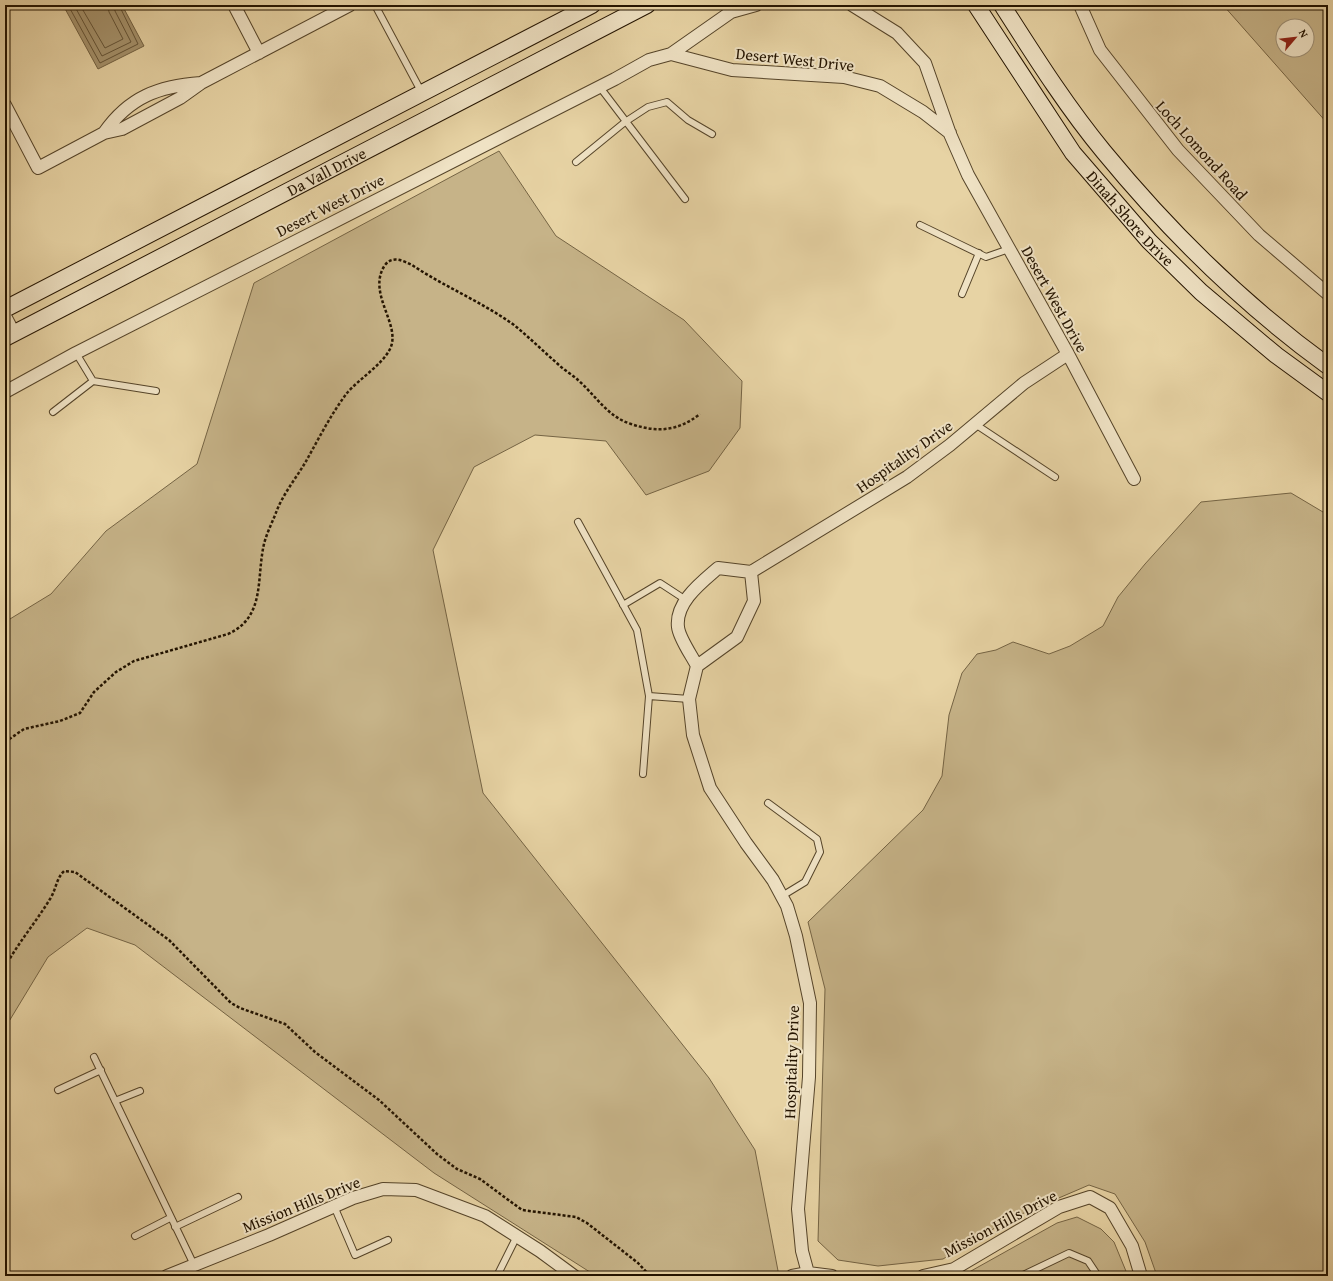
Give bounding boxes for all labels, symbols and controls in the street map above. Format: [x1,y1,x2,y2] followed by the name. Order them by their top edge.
[1275,18,1315,58] north arrow
[1295,26,1313,41] text: N
[735,41,855,77] street label: Desert West Drive
[1151,95,1254,206] street label: Loch Lomond Road
[282,141,370,202] street label: Da Vall Drive
[1081,165,1180,272] street label: Dinah Shore Drive
[272,167,388,243] street label: Desert West Drive
[1016,241,1094,357] street label: Desert West Drive
[851,414,957,498] street label: Hospitality Drive
[777,1005,805,1119] street label: Hospitality Drive
[238,1169,364,1239] street label: Mission Hills Drive
[939,1183,1061,1263] street label: Mission Hills Drive

